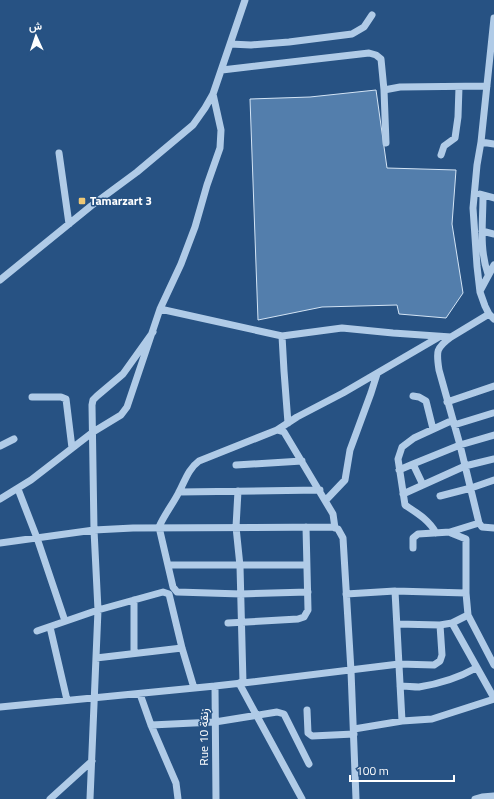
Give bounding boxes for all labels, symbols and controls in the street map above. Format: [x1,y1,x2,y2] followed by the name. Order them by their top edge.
[16,16,56,56] north arrow
[28,18,42,34] text: ش
[90,191,152,210] place label: Tamarzart 3
[77,196,87,206] marker: Tamarzart 3
[194,708,213,766] street label: Rue 10 زنقة
[350,757,454,783] scale bar
[356,761,389,780] text: 100 m

